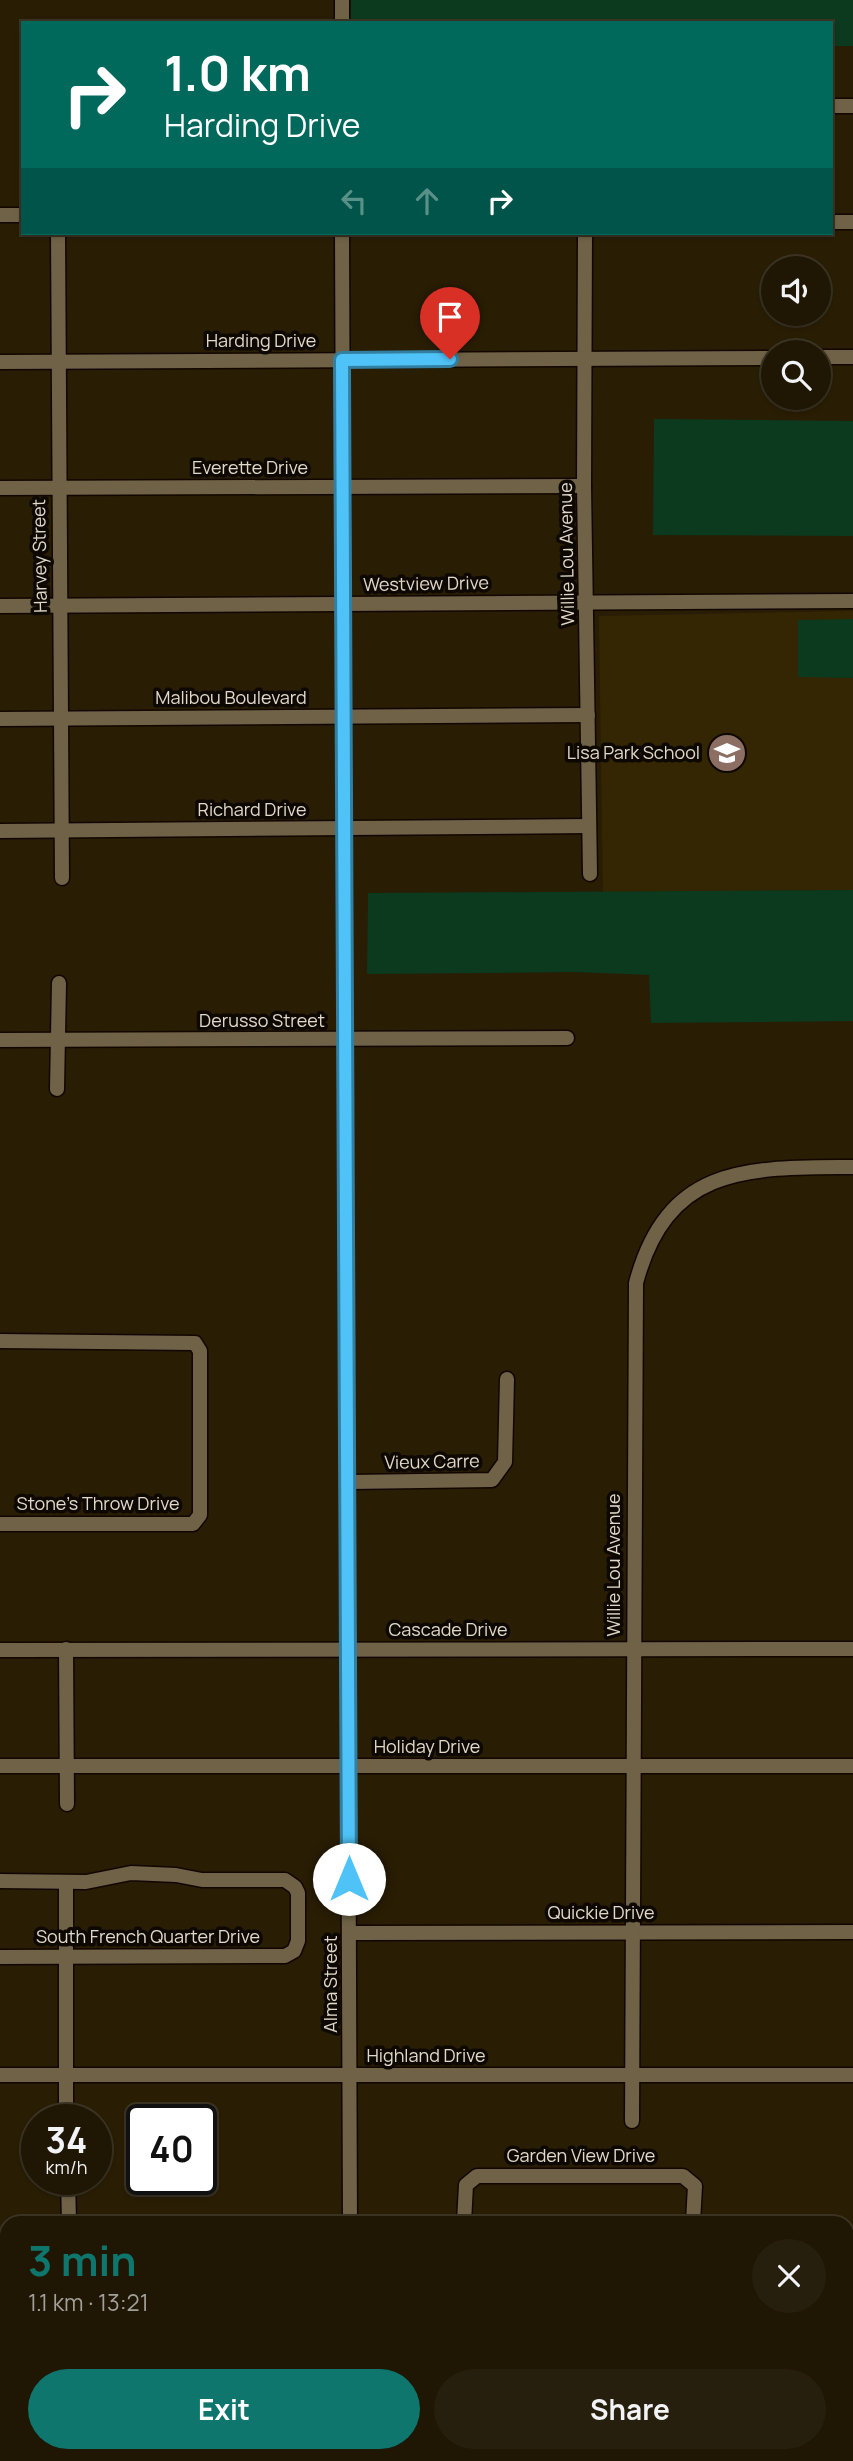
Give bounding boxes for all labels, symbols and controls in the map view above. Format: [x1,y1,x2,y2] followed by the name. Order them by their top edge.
[164,39,311,106] text: 1.0 km
[49,49,140,140] icon: right
[164,103,361,147] text: Harding Drive
[335,182,373,220] icon: left
[408,182,446,220] icon: ahead
[481,182,519,220] icon: right
[761,256,831,410] map controls
[761,256,831,326] button: sound
[420,287,480,359] pin
[431,298,469,336] icon: arrive
[206,328,316,352] street label: Harding Drive
[761,340,831,410] button: search
[192,455,308,479] street label: Everette Drive
[553,482,579,626] street label: Willie Lou Avenue
[26,499,52,613] street label: Harvey Street
[363,570,489,596] street label: Westview Drive
[155,685,307,709] street label: Malibou Boulevard
[706,732,748,774] school or university icon: Lisa Park School
[567,740,700,764] place label: Lisa Park School
[198,797,306,821] street label: Richard Drive
[199,1008,325,1032] street label: Derusso Street
[384,1448,480,1474] street label: Vieux Carre
[17,1491,179,1515] street label: Stone's Throw Drive
[601,1493,625,1637] street label: Willie Lou Avenue
[388,1617,508,1641] street label: Cascade Drive
[374,1734,480,1758] street label: Holiday Drive
[312,1842,386,1916] position arrow
[547,1900,655,1924] street label: Quickie Drive
[36,1924,260,1948] street label: South French Quarter Drive
[318,1935,342,2033] street label: Alma Street
[366,2043,486,2067] street label: Highland Drive
[126,2104,217,2195] speed limit sign: 40
[46,2116,87,2164] text: 34
[507,2143,655,2167] street label: Garden View Drive
[46,2155,87,2179] text: km/h
[28,2231,137,2289] text: 3 min
[752,2239,826,2313] button: close
[28,2286,149,2318] text: 1.1 km · 13:21
[28,2369,420,2449] button: Exit
[434,2369,826,2449] button: Share

